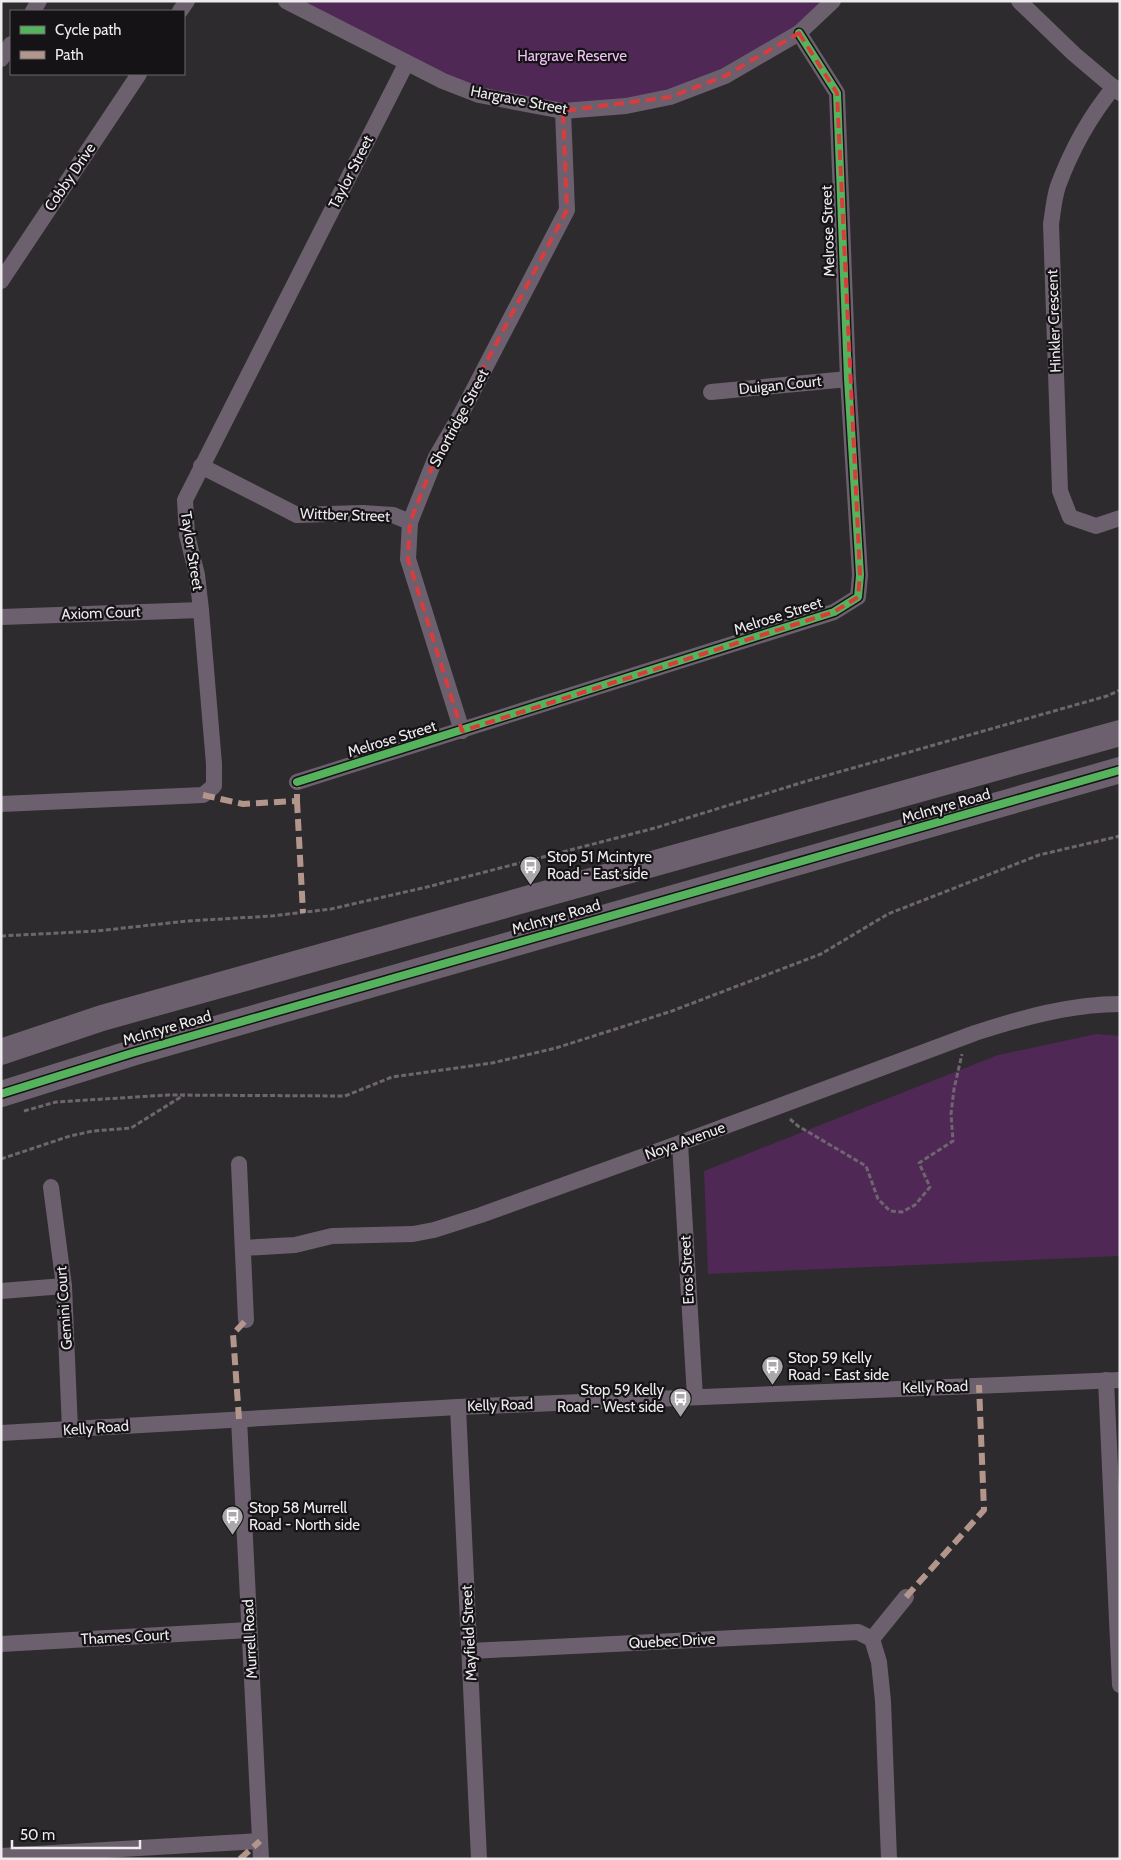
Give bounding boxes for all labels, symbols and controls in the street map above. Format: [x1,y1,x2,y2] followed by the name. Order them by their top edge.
[10,10,185,75] legend
[55,21,121,39] text: Cycle path
[55,46,84,64] text: Path
[517,47,627,65] park label: Hargrave Reserve
[469,82,569,118] street label: Hargrave Street
[325,132,377,212] street label: Taylor Street
[41,139,100,215] street label: Cobby Drive
[817,185,839,277] street label: Melrose Street
[1043,269,1065,373] street label: Hinkler Crescent
[426,366,492,470] street label: Shortridge Street
[738,372,822,398] street label: Duigan Court
[300,504,390,526] street label: Wittber Street
[177,510,207,592] street label: Taylor Street
[732,593,824,639] street label: Melrose Street
[61,603,141,623] street label: Axiom Court
[345,717,439,761] street label: Melrose Street
[900,785,992,827] street label: McIntyre Road
[547,848,652,883] place label: Stop 51 Mcintyre Road - East side
[519,854,543,885] bus stop icon: Stop 51 Mcintyre Road - East side
[510,896,602,938] street label: McIntyre Road
[121,1007,213,1049] street label: McIntyre Road
[642,1118,728,1164] street label: Noya Avenue
[676,1235,698,1305] street label: Eros Street
[52,1266,76,1350] street label: Gemini Court
[788,1349,890,1384] place label: Stop 59 Kelly Road - East side
[760,1355,784,1386] bus stop icon: Stop 59 Kelly Road - East side
[902,1377,968,1397] street label: Kelly Road
[557,1381,664,1416] place label: Stop 59 Kelly Road - West side
[668,1387,692,1418] bus stop icon: Stop 59 Kelly Road - West side
[467,1395,533,1415] street label: Kelly Road
[62,1417,130,1439] street label: Kelly Road
[249,1499,360,1534] place label: Stop 58 Murrell Road - North side
[221,1505,245,1536] bus stop icon: Stop 58 Murrell Road - North side
[457,1585,481,1681] street label: Mayfield Street
[239,1599,261,1679] street label: Murrell Road
[80,1626,170,1648] street label: Thames Court
[628,1630,716,1652] street label: Quebec Drive
[12,1818,140,1850] scale bar
[20,1826,55,1844] text: 50 m

